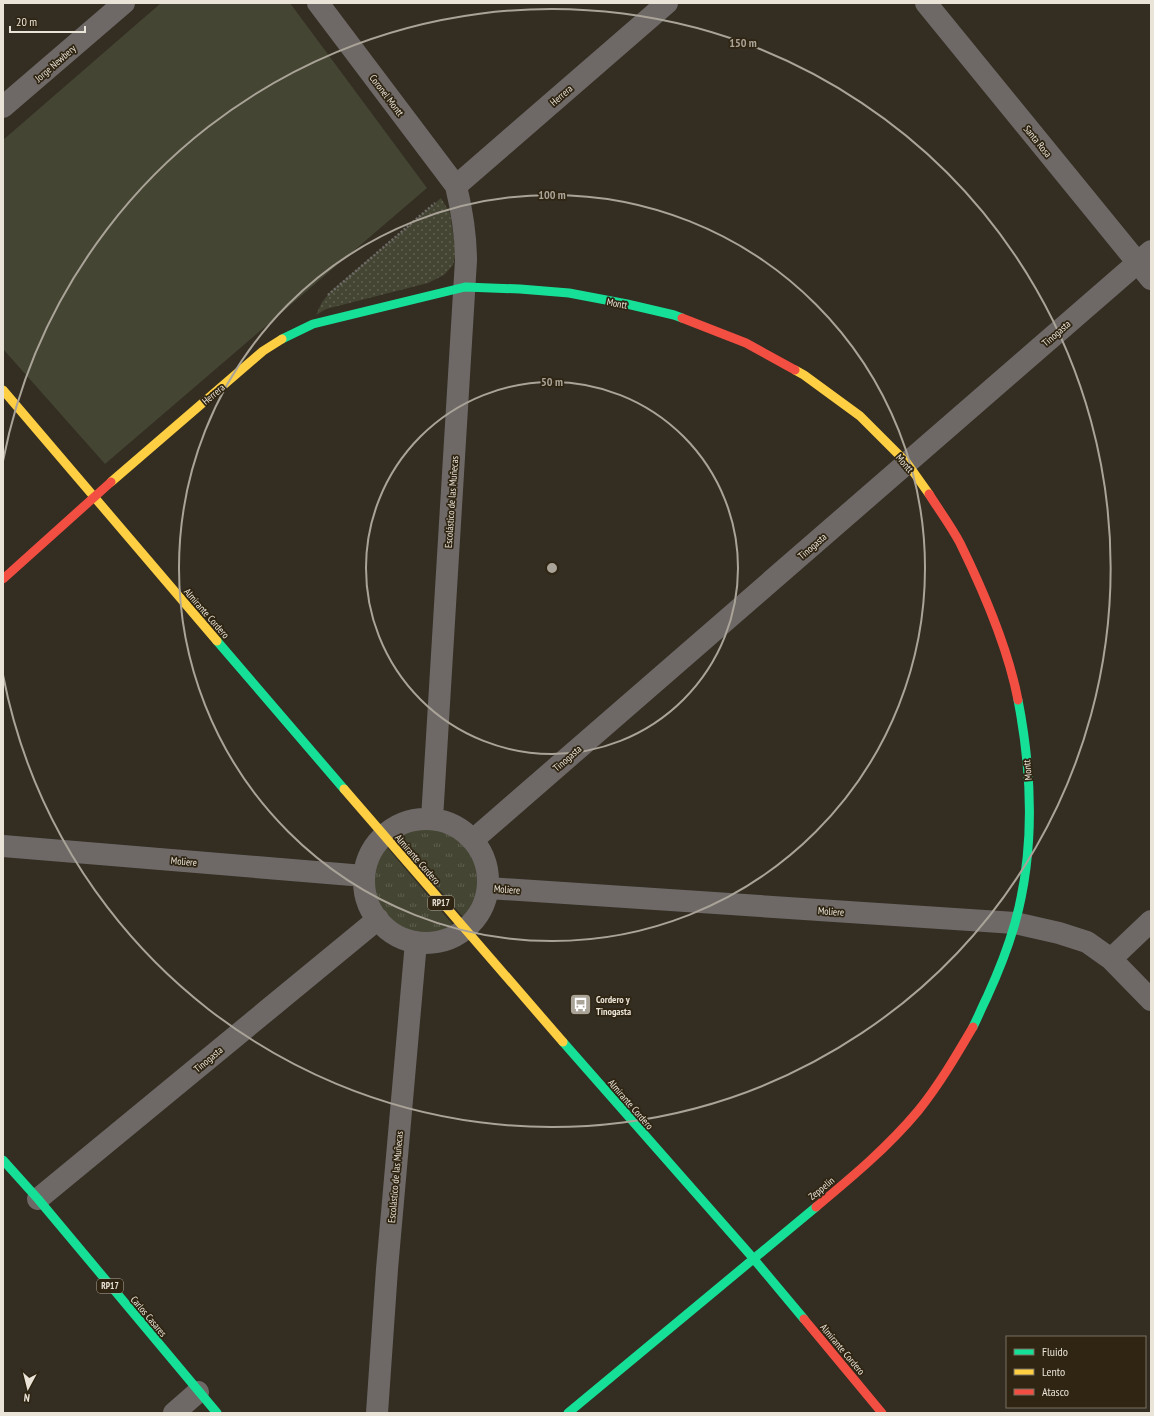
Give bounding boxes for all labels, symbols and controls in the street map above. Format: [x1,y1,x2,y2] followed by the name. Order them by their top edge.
[10,8,85,34] scale bar
[16,14,37,29] text: 20 m
[729,35,757,50] text: 150 m
[31,42,79,85] street label: Jorge Newbery
[367,72,407,119] street label: Coronel Montt
[547,82,575,109] street label: Herrera
[1021,123,1055,160] street label: Santa Rosa
[538,187,566,202] text: 100 m
[606,295,628,312] street label: Montt
[1039,317,1073,349] street label: Tinogasta
[541,374,563,389] text: 50 m
[199,381,227,408] street label: Herrera
[893,451,916,476] street label: Montt
[442,455,461,549] street label: Escolástico de las Muñecas
[795,530,829,562] street label: Tinogasta
[545,561,559,575] centre of rings
[181,585,232,641] street label: Almirante Cordero
[550,742,584,774] street label: Tinogasta
[1020,759,1035,781] street label: Montt
[392,831,443,887] street label: Almirante Cordero
[170,854,198,869] street label: Moliere
[493,882,520,897] street label: Moliere
[428,896,454,910] road number: RP17
[817,904,844,919] street label: Moliere
[567,992,593,1018] bus stop icon: Cordero y Tinogasta
[596,993,631,1018] place label: Cordero y Tinogasta
[191,1044,225,1075] street label: Tinogasta
[605,1076,656,1132] street label: Almirante Cordero
[385,1130,406,1224] street label: Escolástico de las Muñecas
[806,1174,837,1203] street label: Zeppelin
[97,1279,123,1293] road number: RP17
[128,1293,170,1340] street label: Carlos Casares
[817,1321,868,1378] street label: Almirante Cordero
[1006,1336,1146,1408] legend
[1042,1344,1068,1359] text: Fluido
[1042,1364,1065,1379] text: Lento
[8,1368,48,1408] north arrow
[1042,1384,1069,1399] text: Atasco
[23,1391,31,1405] text: N

